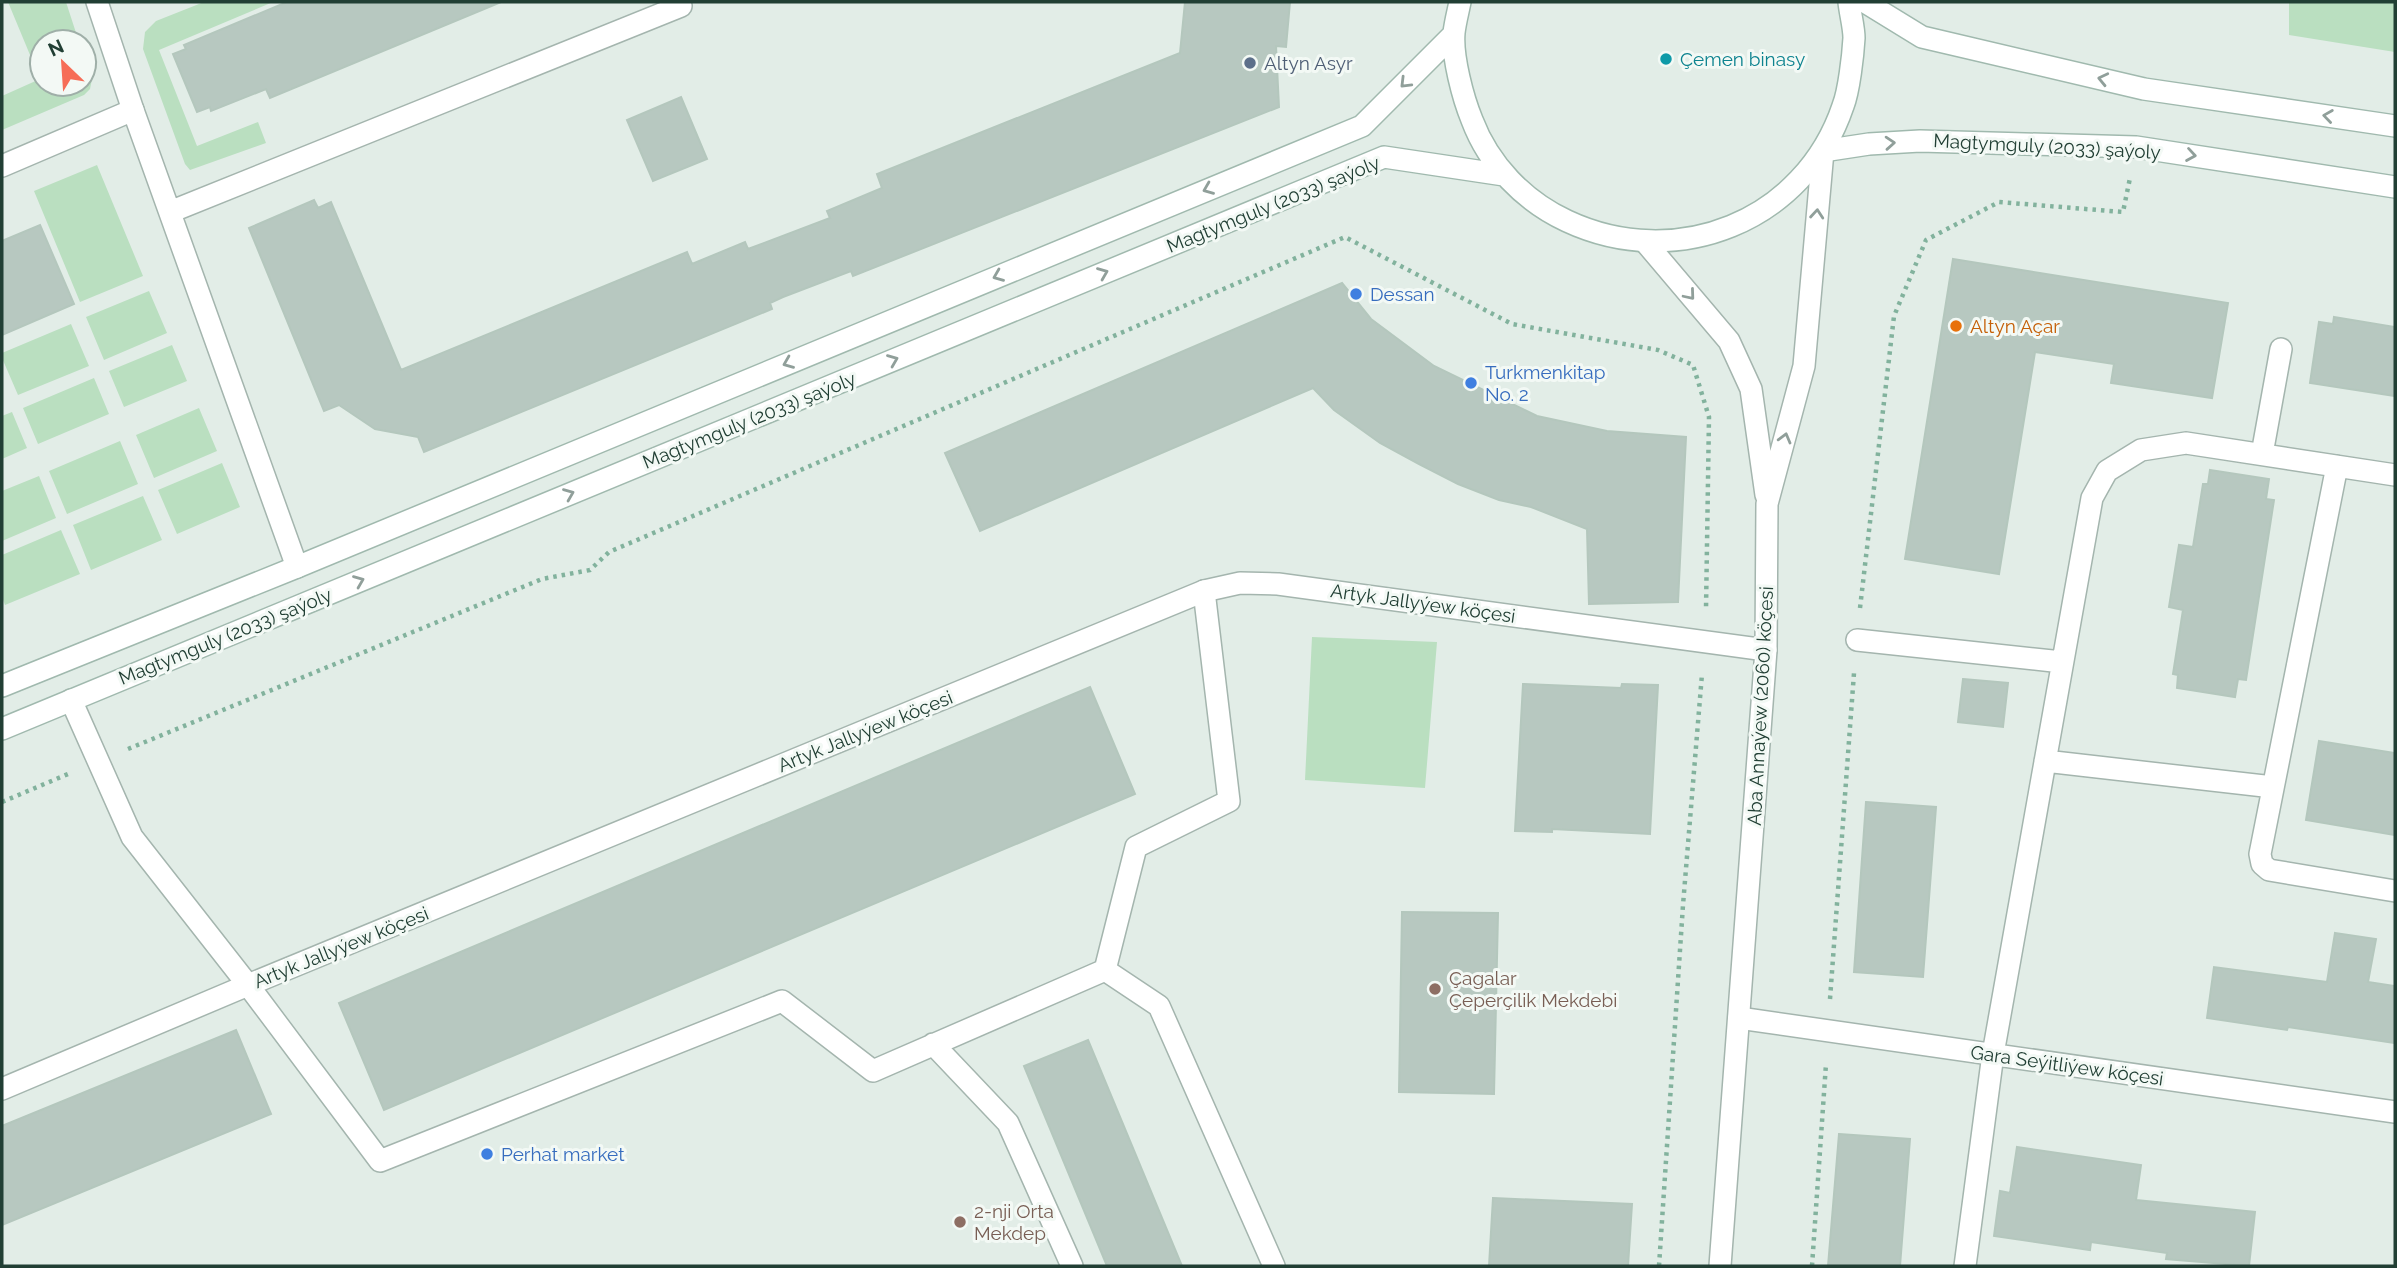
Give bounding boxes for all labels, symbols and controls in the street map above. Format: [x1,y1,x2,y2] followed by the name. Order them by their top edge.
[28,28,98,98] north arrow
[45,35,67,61] text: N
[1680,48,1805,70] place label: Çemen binasy
[1658,51,1674,67] marker: Çemen binasy
[1264,52,1353,74] place label: Altyn Asyr
[1242,55,1258,71] marker: Altyn Asyr
[2097,73,2109,87] one-way arrow
[1401,74,1414,87] one-way arrow
[2322,109,2334,124] one-way arrow
[1933,129,2161,163] street label: Magtymguly (2033) şaýoly
[1885,135,1896,150] one-way arrow
[2185,147,2197,162] one-way arrow
[1163,151,1383,257] street label: Magtymguly (2033) şaýoly
[1203,181,1215,195] one-way arrow
[1809,208,1824,219] one-way arrow
[1096,267,1108,281] one-way arrow
[993,268,1005,282] one-way arrow
[1370,283,1435,305] place label: Dessan
[1348,286,1364,302] marker: Dessan
[1681,288,1694,300] one-way arrow
[1970,315,2060,337] place label: Altyn Açar
[1948,318,1964,334] marker: Altyn Açar
[885,354,898,368] one-way arrow
[783,355,795,369] one-way arrow
[1485,361,1605,405] place label: Turkmenkitap No. 2
[639,367,859,473] street label: Magtymguly (2033) şaýoly
[1463,375,1479,391] marker: Turkmenkitap No. 2
[1777,432,1791,444] one-way arrow
[563,488,575,502] one-way arrow
[352,575,364,589] one-way arrow
[1329,579,1517,627] street label: Artyk Jallyýew köçesi
[115,583,335,689] street label: Magtymguly (2033) şaýoly
[1743,586,1777,826] street label: Aba Annaýew (2060) köçesi
[774,686,956,776] street label: Artyk Jallyýew köçesi
[250,902,432,992] street label: Artyk Jallyýew köçesi
[1449,967,1617,1011] place label: Çagalar Çeperçilik Mekdebi
[1427,981,1443,997] marker: Çagalar Çeperçilik Mekdebi
[1969,1041,2165,1089] street label: Gara Seýitliýew köçesi
[501,1143,625,1165] place label: Perhat market
[479,1146,495,1162] marker: Perhat market
[974,1200,1054,1244] place label: 2-nji Orta Mekdep
[952,1214,968,1230] marker: 2-nji Orta Mekdep

